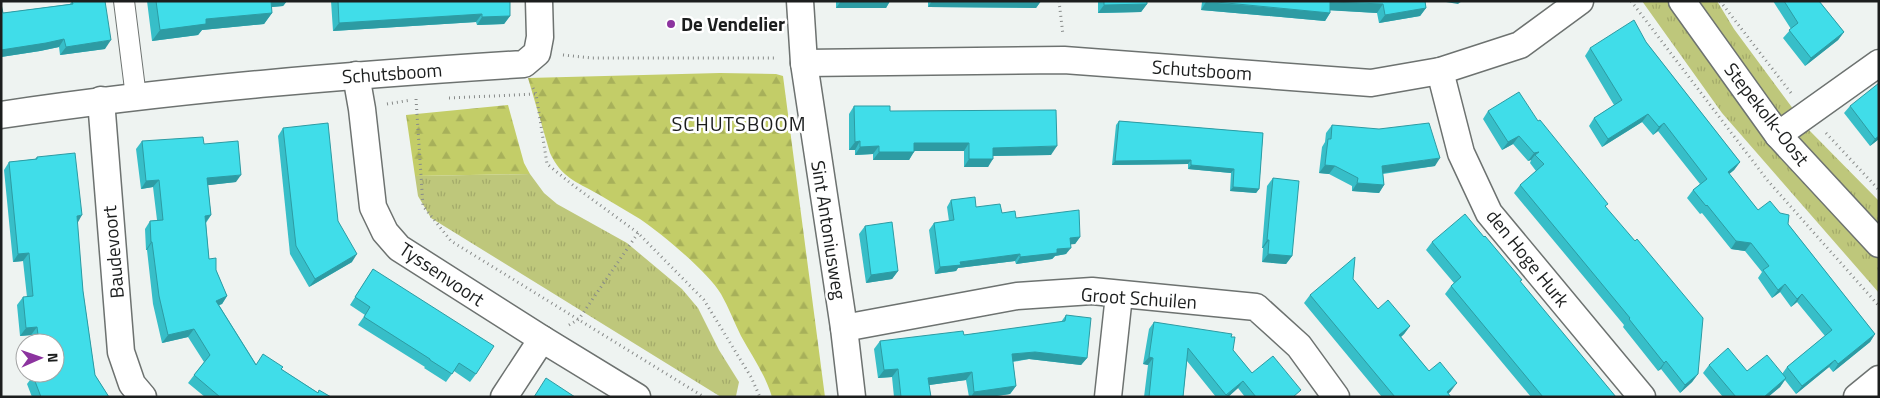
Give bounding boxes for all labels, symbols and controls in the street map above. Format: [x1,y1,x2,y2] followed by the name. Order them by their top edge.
[681,9,785,38] place label: De Vendelier
[665,18,677,30] marker: De Vendelier
[1151,52,1253,87] street label: Schutsboom
[341,55,443,90] street label: Schutsboom
[1718,56,1817,172] street label: Stepekolk-Oost
[672,108,806,139] district label: SCHUTSBOOM
[804,158,855,302] street label: Sint Antoniusweg
[1480,202,1577,313] street label: den Hoge Hurk
[94,204,131,300] street label: Baudevoort
[394,234,491,313] street label: Tyssenvoort
[1080,279,1198,316] street label: Groot Schuilen
[15,333,65,383] north arrow
[43,352,64,363] text: N

